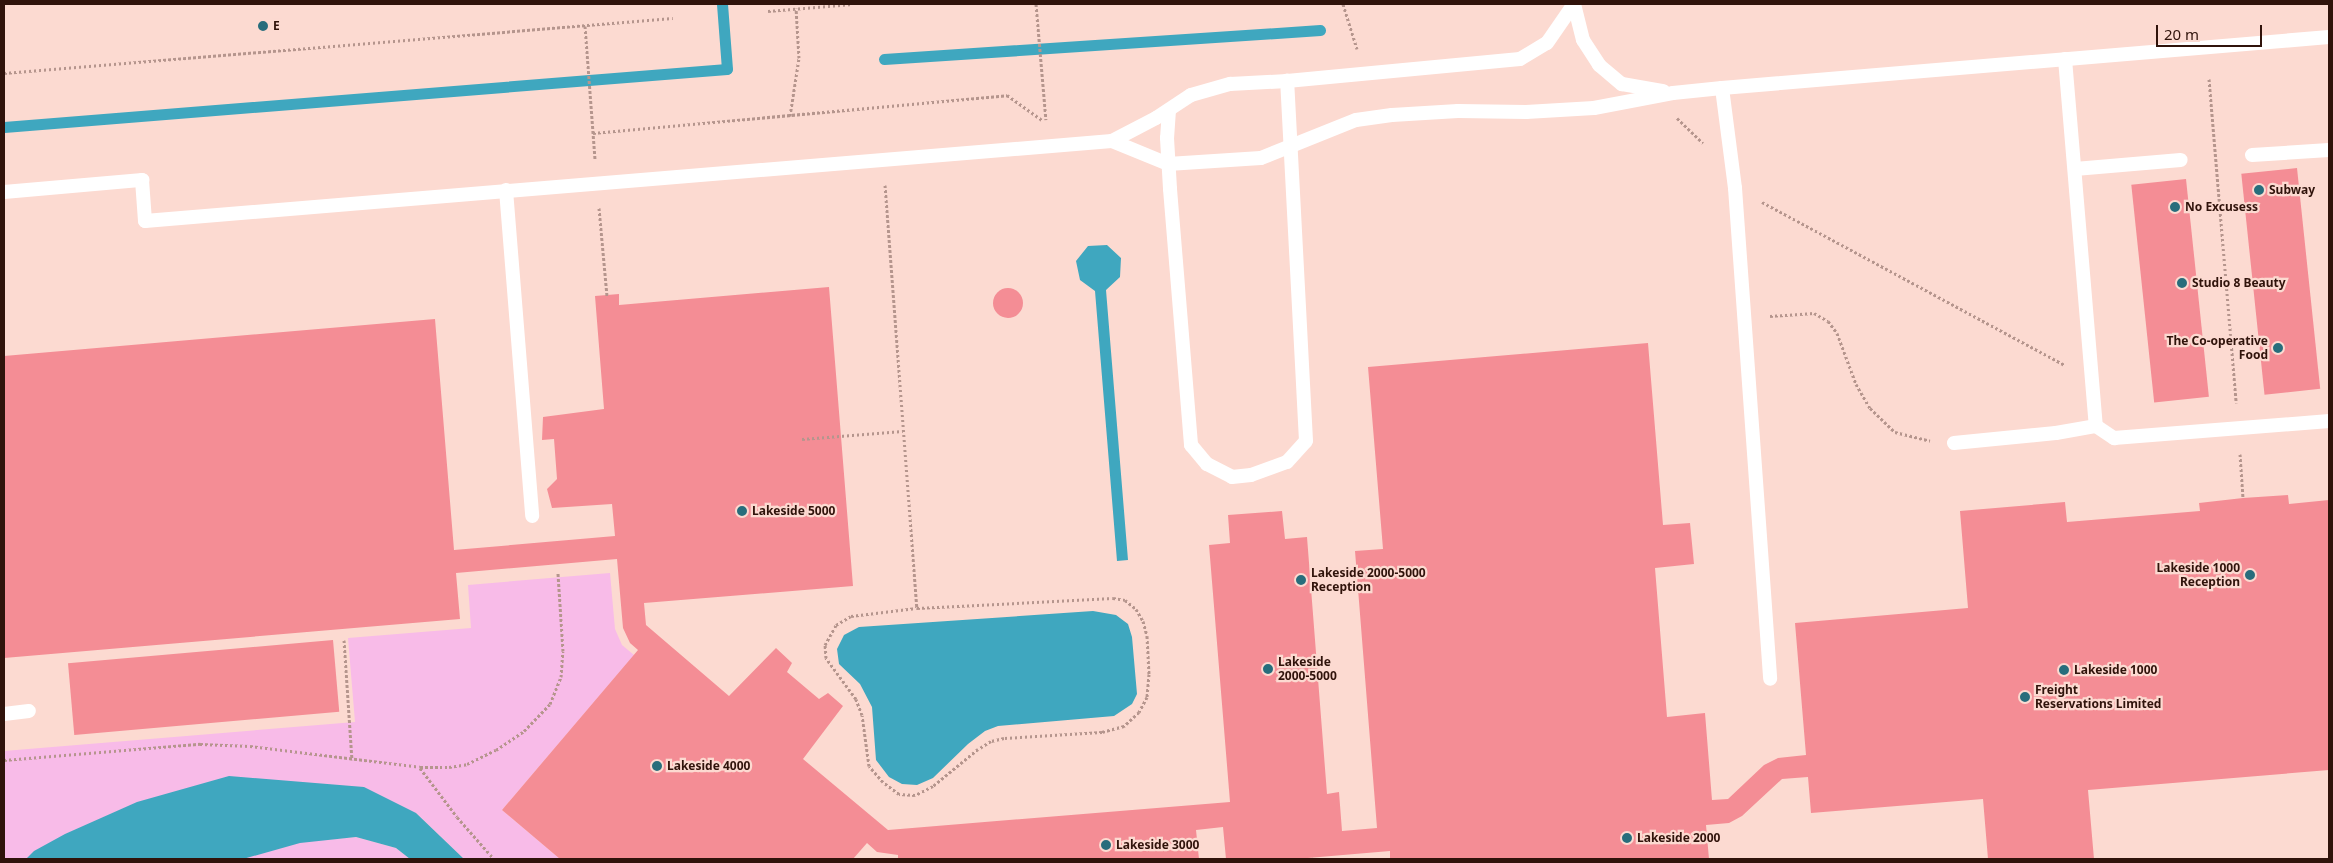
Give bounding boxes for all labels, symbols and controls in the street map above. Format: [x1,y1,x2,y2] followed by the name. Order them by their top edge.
[2158,15,2264,47] scale bar
[273,19,280,33] place label: E
[257,20,269,32] marker: E
[2164,24,2199,44] text: 20 m
[2269,183,2315,197] place label: Subway
[2253,184,2265,196] marker: Subway
[2185,200,2258,214] place label: No Excusess
[2169,201,2181,213] marker: No Excusess
[2192,276,2286,290] place label: Studio 8 Beauty
[2176,277,2188,289] marker: Studio 8 Beauty
[2167,334,2268,362] place label: The Co-operative Food
[2272,342,2284,354] marker: The Co-operative Food
[752,504,835,518] place label: Lakeside 5000
[736,505,748,517] marker: Lakeside 5000
[2157,561,2240,589] place label: Lakeside 1000 Reception
[1311,566,1426,594] place label: Lakeside 2000-5000 Reception
[2244,569,2256,581] marker: Lakeside 1000 Reception
[1295,574,1307,586] marker: Lakeside 2000-5000 Reception
[1278,655,1337,683] place label: Lakeside 2000-5000
[1262,663,1274,675] marker: Lakeside 2000-5000
[2074,663,2157,677] place label: Lakeside 1000
[2058,664,2070,676] marker: Lakeside 1000
[2035,683,2161,711] place label: Freight Reservations Limited
[2019,691,2031,703] marker: Freight Reservations Limited
[667,759,750,773] place label: Lakeside 4000
[651,760,663,772] marker: Lakeside 4000
[1637,831,1720,845] place label: Lakeside 2000
[1621,832,1633,844] marker: Lakeside 2000
[1116,838,1199,852] place label: Lakeside 3000
[1100,839,1112,851] marker: Lakeside 3000

